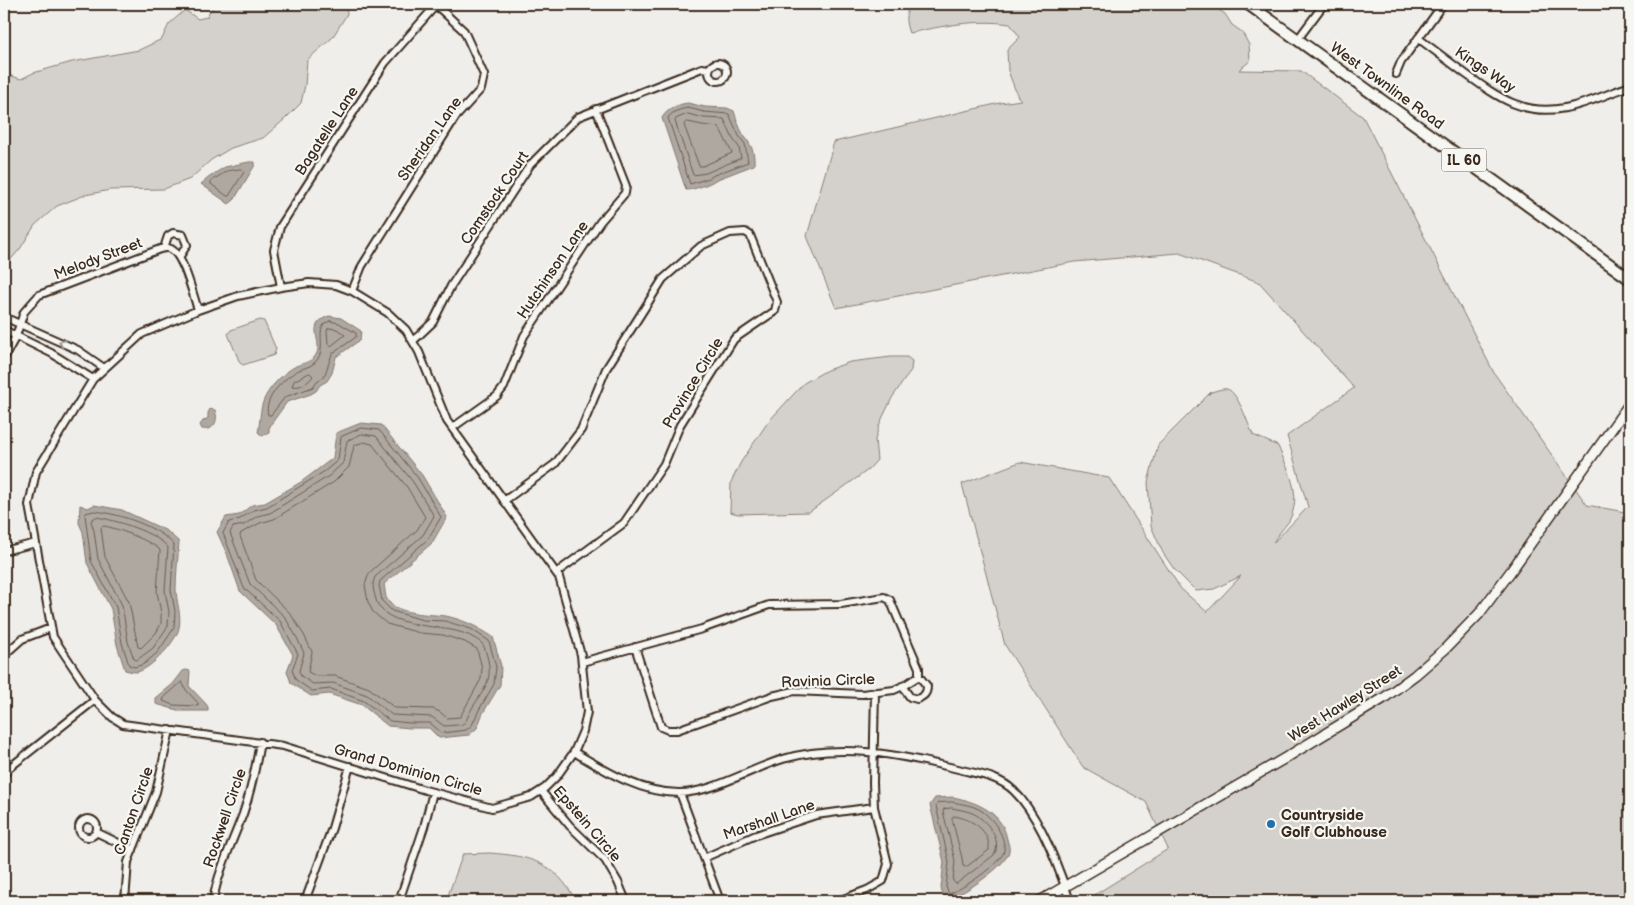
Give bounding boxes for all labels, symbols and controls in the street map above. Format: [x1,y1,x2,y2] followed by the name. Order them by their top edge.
[1326,38,1448,134] street label: West Townline Road
[1451,43,1519,97] street label: Kings Way
[291,83,363,179] street label: Bagatelle Lane
[394,93,466,185] street label: Sheridan Lane
[457,147,533,248] street label: Comstock Court
[1442,148,1486,172] road number: IL 60
[513,217,593,323] street label: Hutchinson Lane
[51,233,145,285] street label: Melody Street
[658,334,728,432] street label: Province Circle
[58,339,67,349] one-way arrow
[1285,661,1406,747] street label: West Hawley Street
[781,670,875,692] street label: Ravinia Circle
[332,740,485,800] street label: Grand Dominion Circle
[110,764,158,858] street label: Canton Circle
[199,766,251,870] street label: Rockwell Circle
[549,782,625,866] street label: Epstein Circle
[721,795,817,845] street label: Marshall Lane
[1281,806,1387,842] place label: Countryside Golf Clubhouse
[1265,818,1277,830] marker: Countryside Golf Clubhouse

